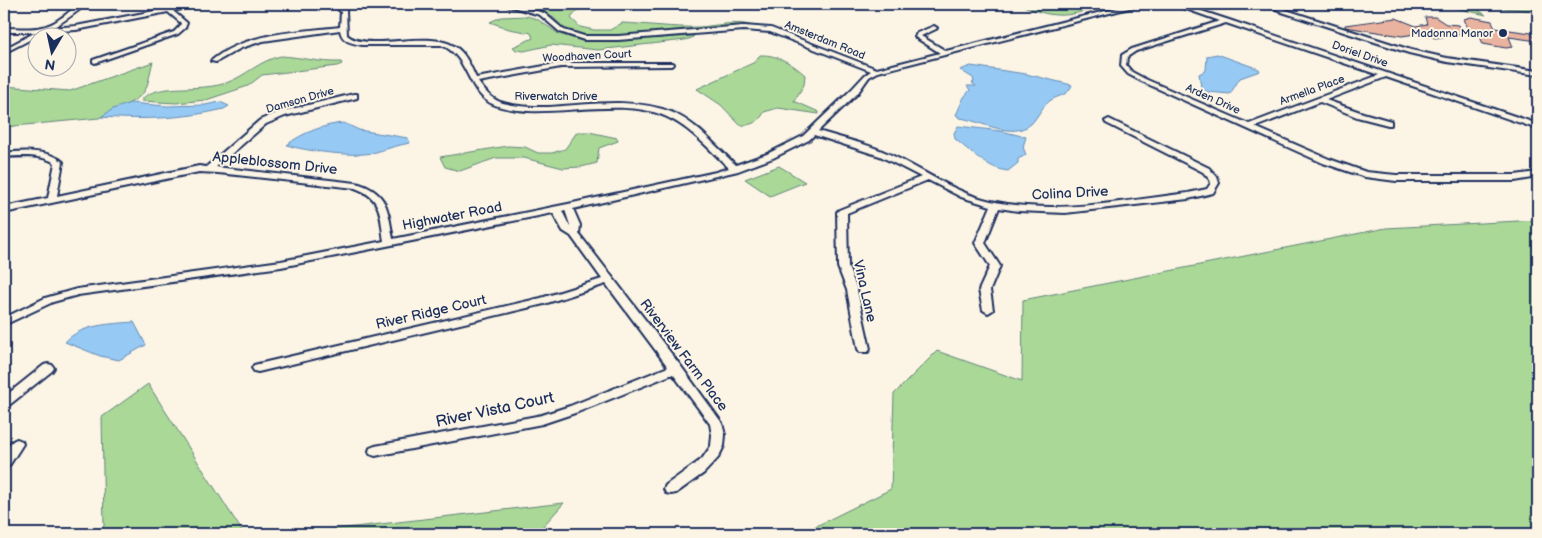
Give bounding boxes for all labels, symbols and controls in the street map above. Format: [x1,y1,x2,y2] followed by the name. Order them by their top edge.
[783,18,867,62] street label: Amsterdam Road
[1411,27,1494,40] place label: Madonna Manor
[1497,27,1509,39] marker: Madonna Manor
[28,28,78,78] north arrow
[1330,38,1390,70] street label: Doriel Drive
[542,47,632,65] street label: Woodhaven Court
[44,55,57,74] text: N
[1278,72,1347,108] street label: Armella Place
[1184,81,1243,117] street label: Arden Drive
[265,84,336,116] street label: Damson Drive
[514,90,598,103] street label: Riverwatch Drive
[212,148,338,178] street label: Appleblossom Drive
[1031,183,1109,203] street label: Colina Drive
[401,198,503,234] street label: Highwater Road
[850,258,880,324] street label: Vina Lane
[374,291,489,333] street label: River Ridge Court
[636,296,732,414] street label: Riverview Farm Place
[434,388,556,432] street label: River Vista Court

